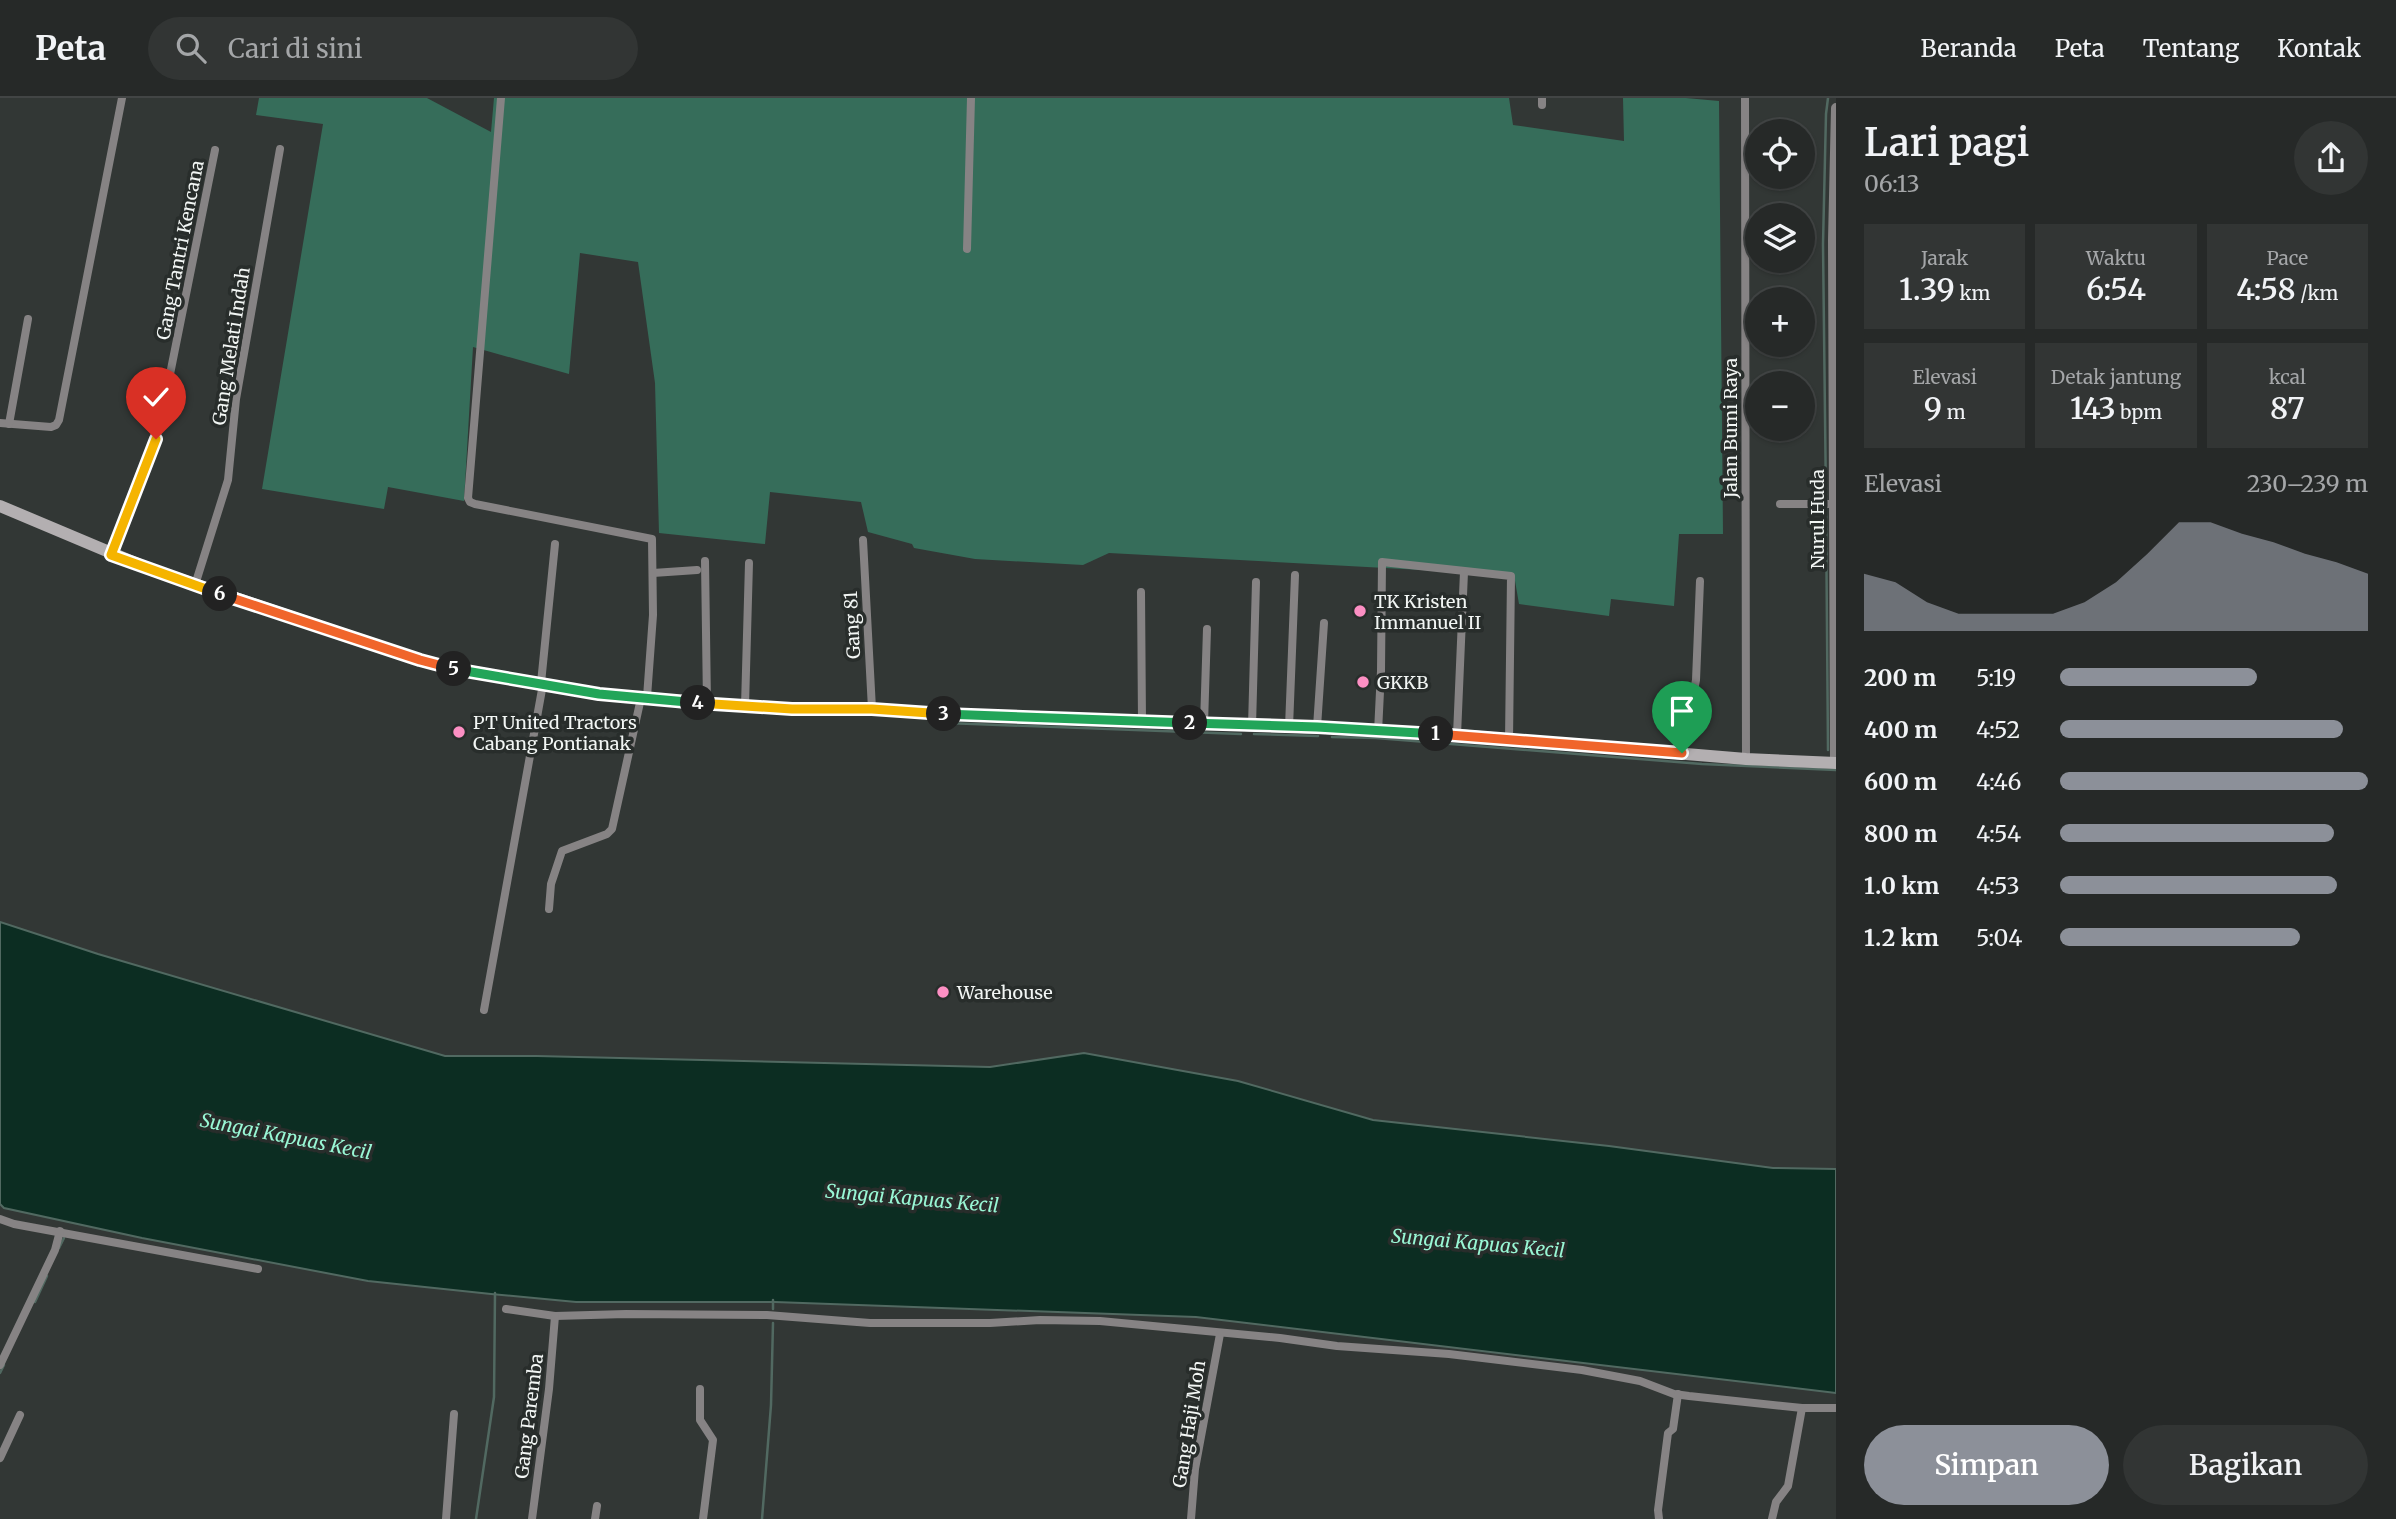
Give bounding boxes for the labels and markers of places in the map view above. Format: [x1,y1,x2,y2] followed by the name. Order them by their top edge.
[126,367,186,439] pin
[202,576,238,612] pin: 6
[1374,590,1481,634] place label: TK Kristen Immanuel II
[1352,603,1368,619] marker: TK Kristen Immanuel II
[436,652,472,686] pin: 5
[1377,671,1428,694] place label: GKKB
[1355,674,1371,690] marker: GKKB
[1652,681,1712,753] pin
[680,686,716,720] pin: 4
[926,696,962,732] pin: 3
[1172,706,1208,740] pin: 2
[473,711,637,755] place label: PT United Tractors Cabang Pontianak
[1418,716,1454,752] pin: 1
[451,724,467,740] marker: PT United Tractors Cabang Pontianak
[956,981,1053,1004] place label: Warehouse
[935,984,951,1000] marker: Warehouse

